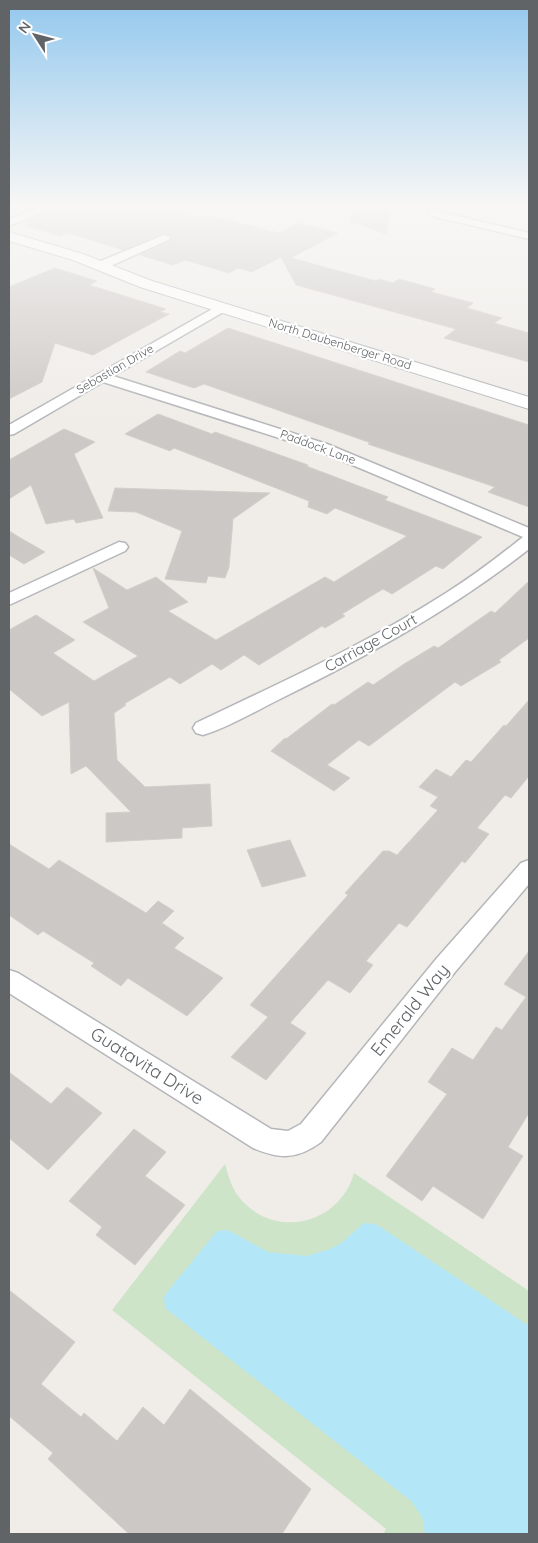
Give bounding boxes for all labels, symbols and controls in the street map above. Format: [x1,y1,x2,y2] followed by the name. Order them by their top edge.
[10,10,60,60] north arrow
[14,18,35,37] text: N
[267,315,413,372] street label: North Daubenberger Road
[73,340,156,397] street label: Sebastian Drive
[278,426,358,467] street label: Paddock Lane
[321,609,420,676] street label: Carriage Court
[365,959,454,1061] street label: Emerald Way
[86,1022,208,1110] street label: Guatavita Drive

